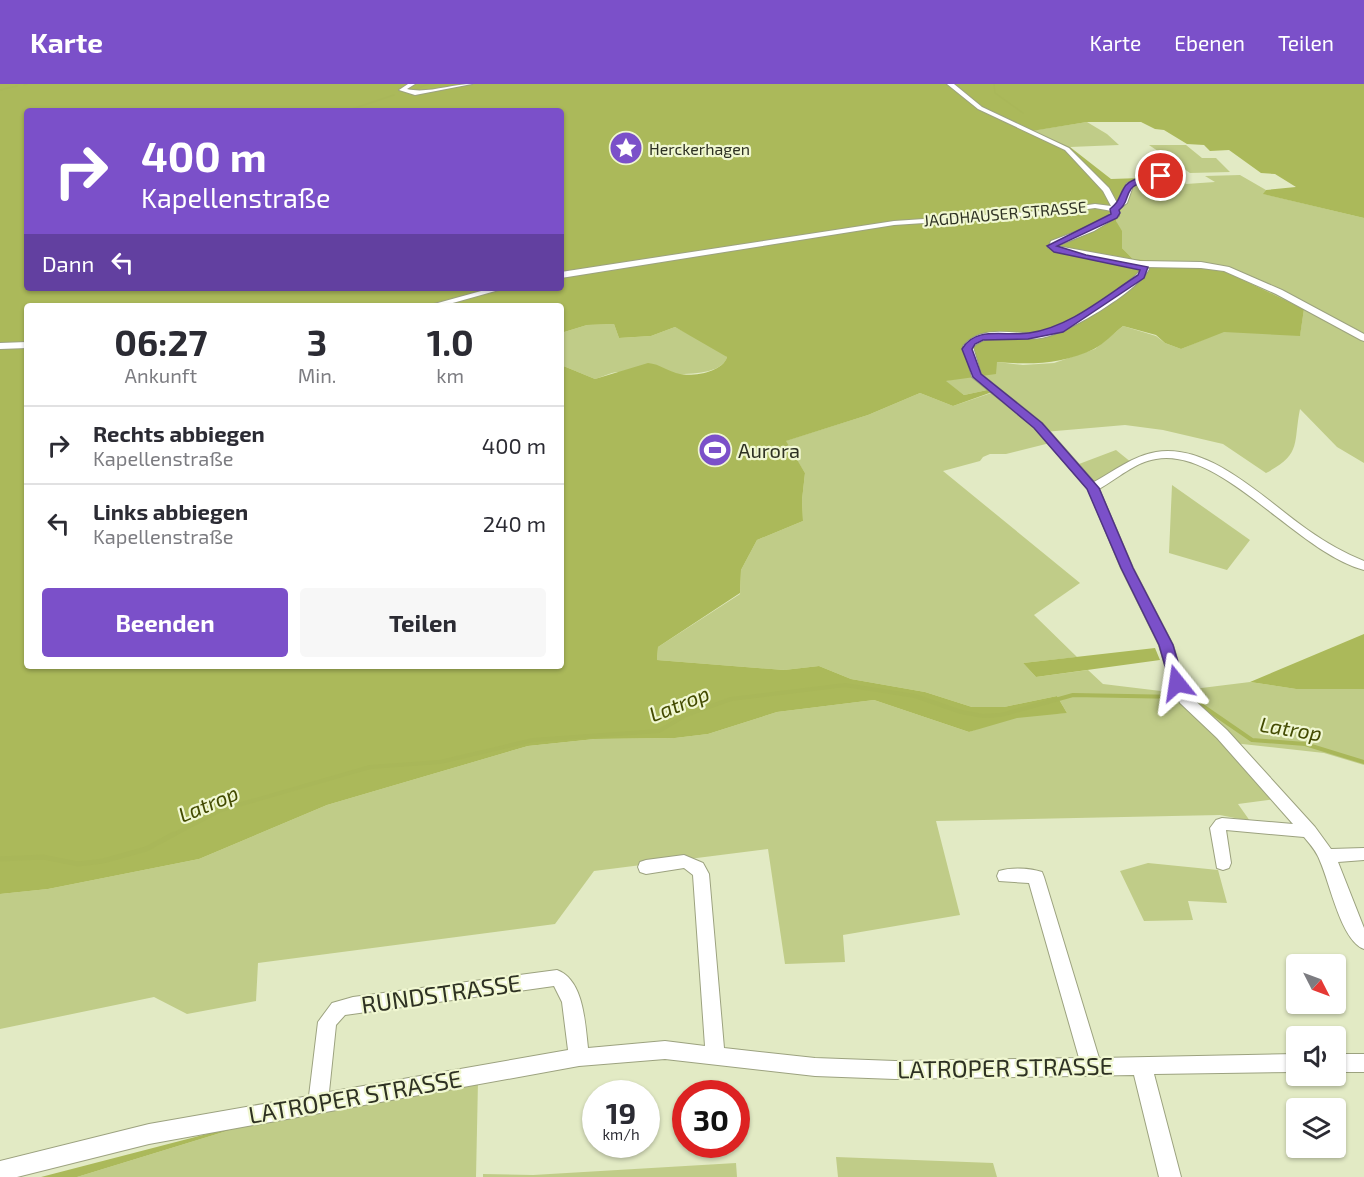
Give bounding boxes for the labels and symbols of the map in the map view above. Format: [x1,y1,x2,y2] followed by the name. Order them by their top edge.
[608,130,644,166] place icon: Herckerhagen
[649,139,750,158] place label: Herckerhagen
[1135,150,1186,201] pin
[923,196,1087,230] street label: JAGDHAUSER STRASSE
[697,432,733,468] sports icon: Aurora
[738,438,800,462] place label: Aurora
[1145,651,1209,715] position arrow
[645,680,713,726] water label: Latrop
[1258,711,1324,745] water label: Latrop
[174,779,242,827] water label: Latrop
[1286,954,1346,1014] north arrow
[359,967,523,1019] street label: RUNDSTRASSE
[897,1051,1113,1083] street label: LATROPER STRASSE
[246,1063,464,1129] street label: LATROPER STRASSE
[672,1080,750,1158] speed limit sign: 30

